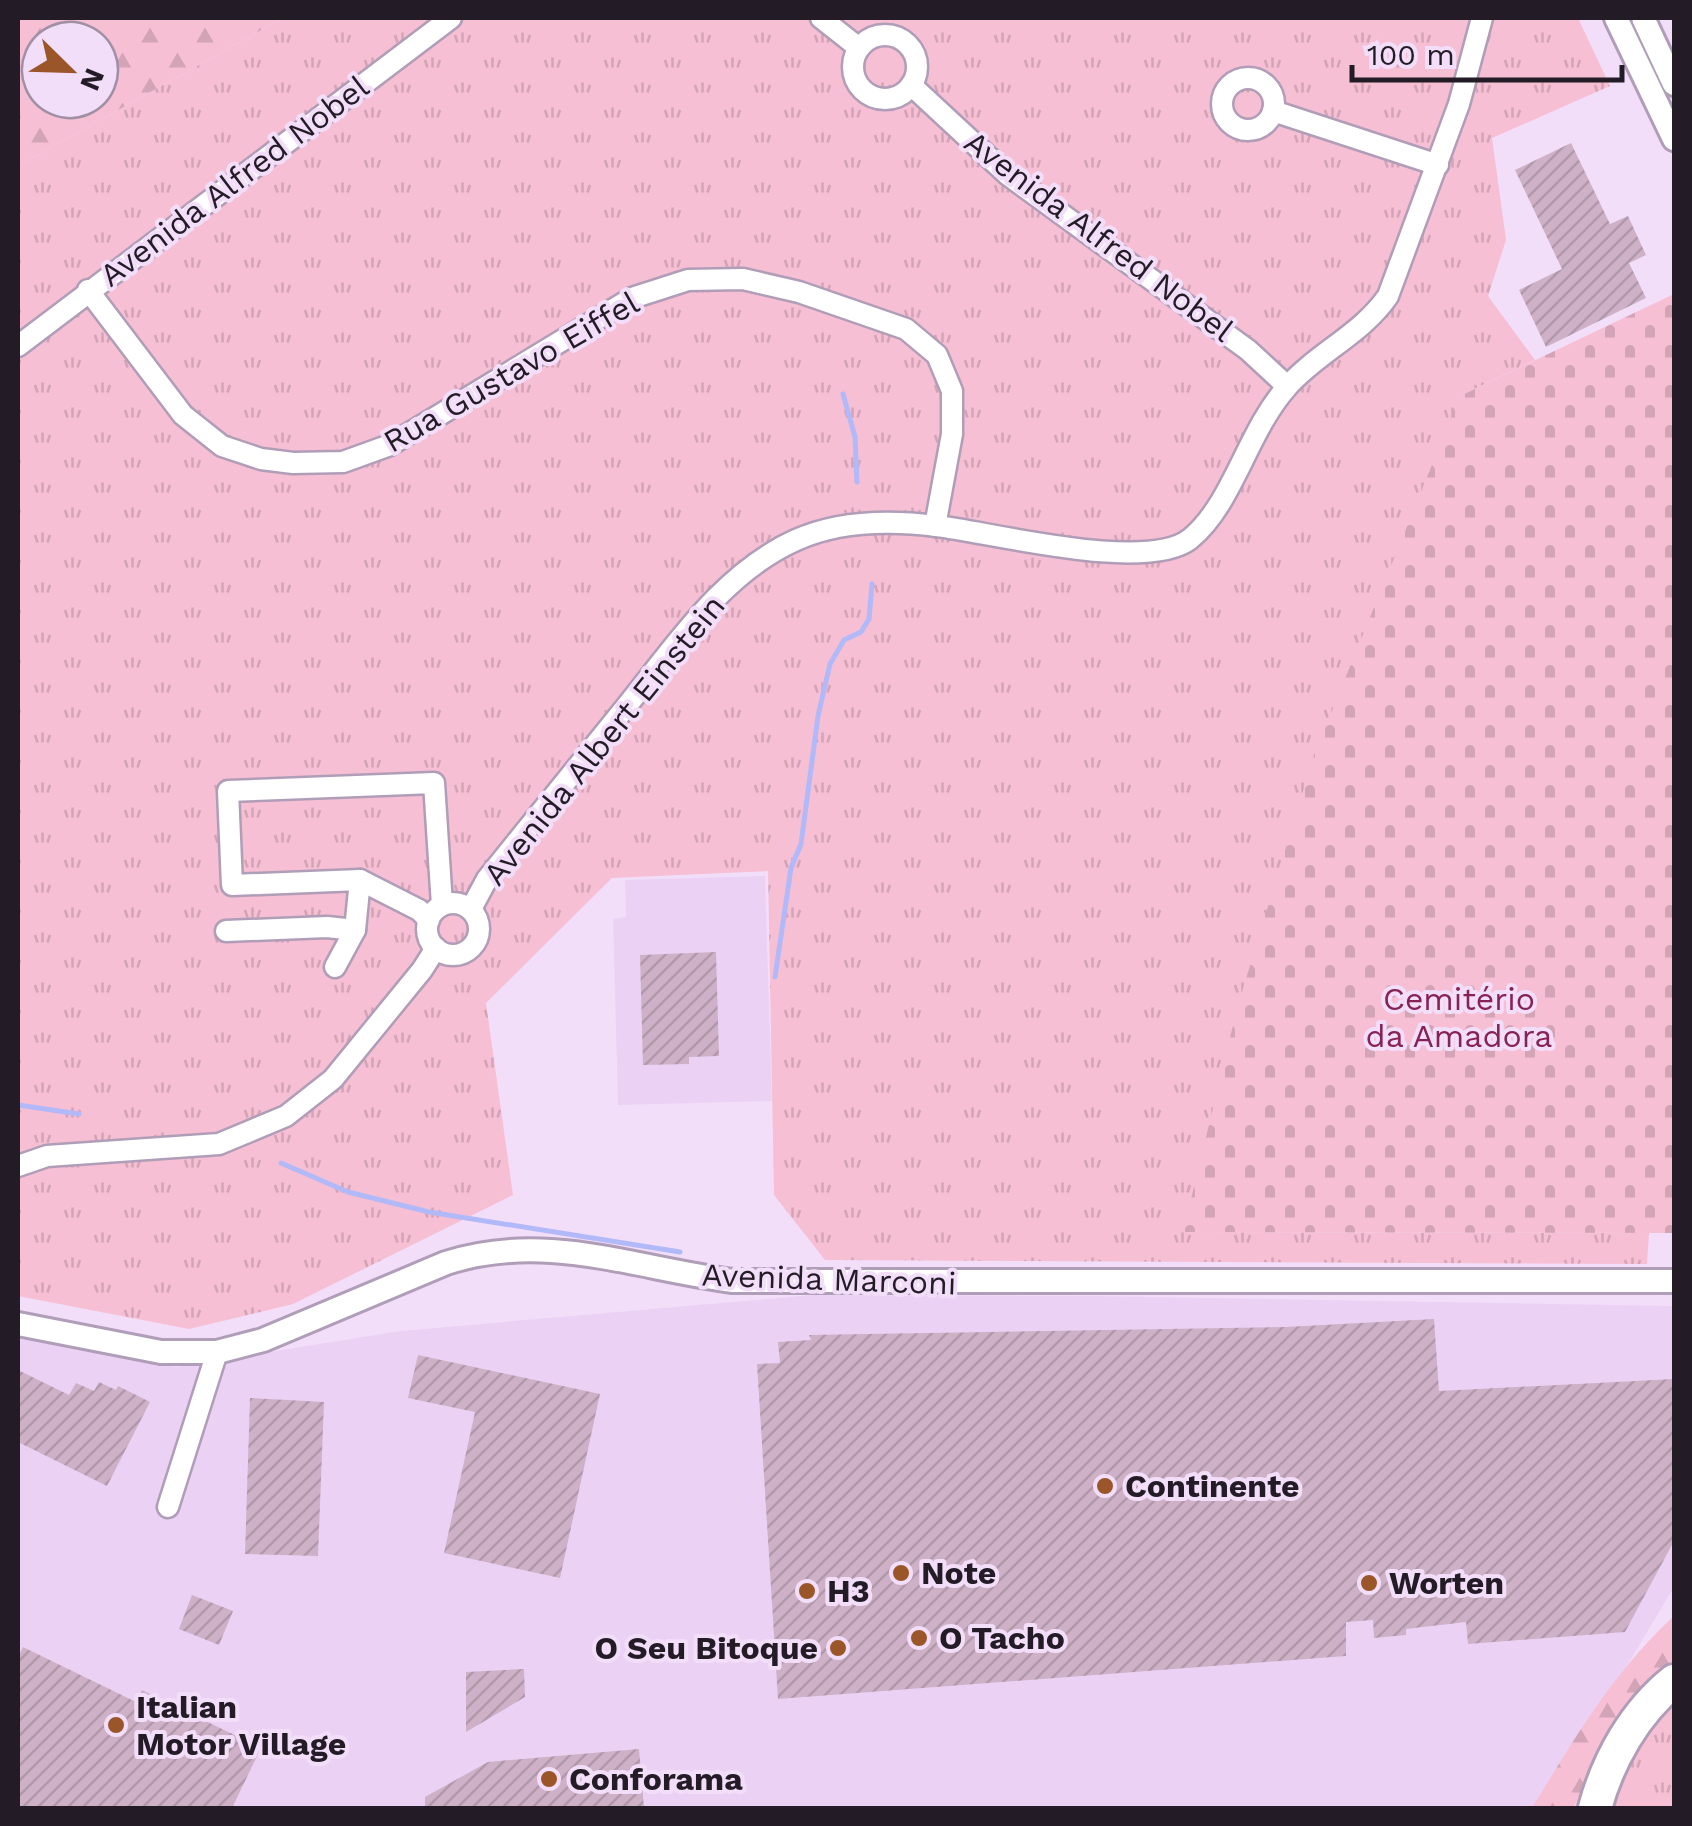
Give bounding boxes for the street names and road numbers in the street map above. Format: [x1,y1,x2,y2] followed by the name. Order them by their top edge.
[91,67,377,295] street label: Avenida Alfred Nobel
[957,122,1241,350] street label: Avenida Alfred Nobel
[377,283,646,461] street label: Rua Gustavo Eiffel
[475,587,733,893] street label: Avenida Albert Einstein
[701,1256,957,1302] street label: Avenida Marconi

